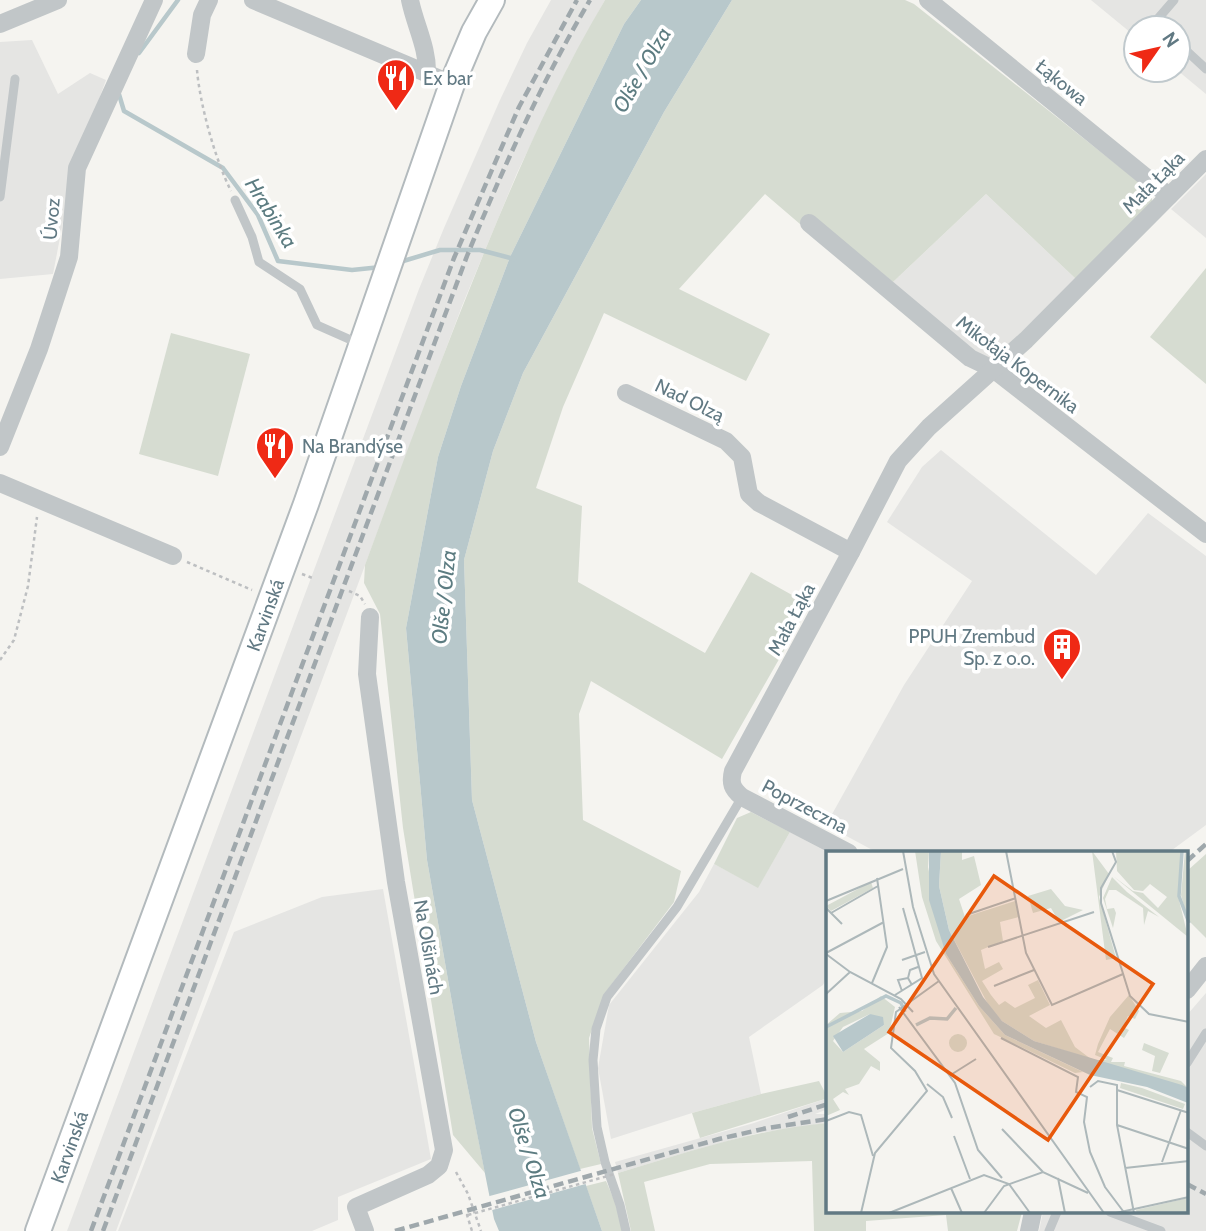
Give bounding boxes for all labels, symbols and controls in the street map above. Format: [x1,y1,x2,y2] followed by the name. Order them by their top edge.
[1122,14,1192,84] north arrow
[607,23,676,117] water label: Olše / Olza
[1157,28,1184,52] text: N
[1031,55,1092,110] street label: Łąkowa
[375,57,417,112] restaurant icon: Ex bar
[423,67,472,90] place label: Ex bar
[1117,146,1189,218] street label: Mała Łąka
[240,173,303,253] water label: Hrabinka
[37,197,65,241] street label: Úvoz
[952,311,1084,418] street label: Mikołaja Kopernika
[651,374,729,427] street label: Nad Olzą
[254,425,296,480] restaurant icon: Na Brandýse
[302,435,403,458] place label: Na Brandýse
[426,549,461,645] water label: Olše / Olza
[242,576,289,654] street label: Karvinská
[763,579,820,659] street label: Mała Łąka
[909,625,1035,670] place label: PPUH Zrembud Sp. z o.o.
[1041,626,1083,681] building icon: PPUH Zrembud Sp. z o.o.
[758,774,851,839] street label: Poprzeczna
[826,851,1188,1214] inset map
[409,898,448,996] street label: Na Olšinách
[503,1104,556,1202] water label: Olše / Olza
[46,1108,93,1186] street label: Karvinská

